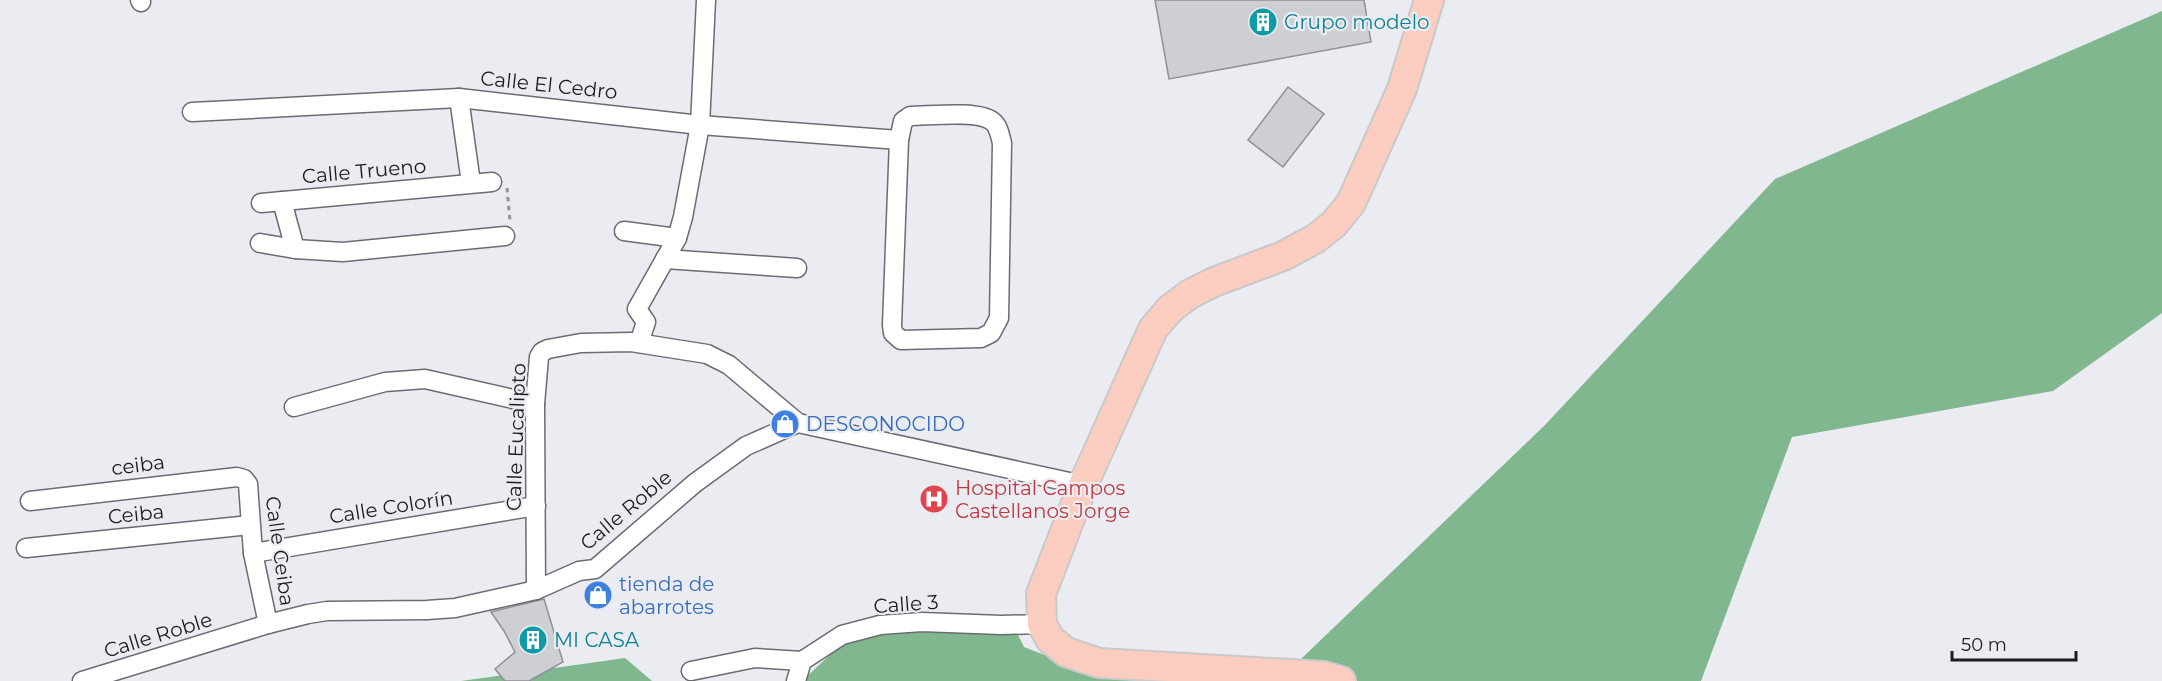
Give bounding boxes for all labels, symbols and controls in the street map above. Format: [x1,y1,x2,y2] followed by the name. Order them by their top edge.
[1247,6,1279,38] building icon: Grupo modelo
[1284,10,1430,34] place label: Grupo modelo
[479,66,619,104] street label: Calle El Cedro
[301,154,427,188] street label: Calle Trueno
[501,363,531,511] street label: Calle Eucalipto
[769,408,801,440] shop icon: DESCONOCIDO
[806,412,965,436] place label: DESCONOCIDO
[110,450,166,480] street label: ceiba
[575,465,677,555] street label: Calle Roble
[955,476,1130,523] place label: Hospital Campos Castellanos Jorge
[918,483,950,515] hospital icon: Hospital Campos Castellanos Jorge
[327,485,455,529] street label: Calle Colorín
[260,495,300,607] street label: Calle Ceiba
[107,499,165,529] street label: Ceiba
[619,572,714,619] place label: tienda de abarrotes
[582,579,614,611] shop icon: tienda de abarrotes
[873,590,939,618] street label: Calle 3
[101,607,215,663] street label: Calle Roble
[517,624,549,656] building icon: MI CASA
[1952,624,2076,662] scale bar
[554,628,640,652] place label: MI CASA
[1961,634,2007,656] text: 50 m

